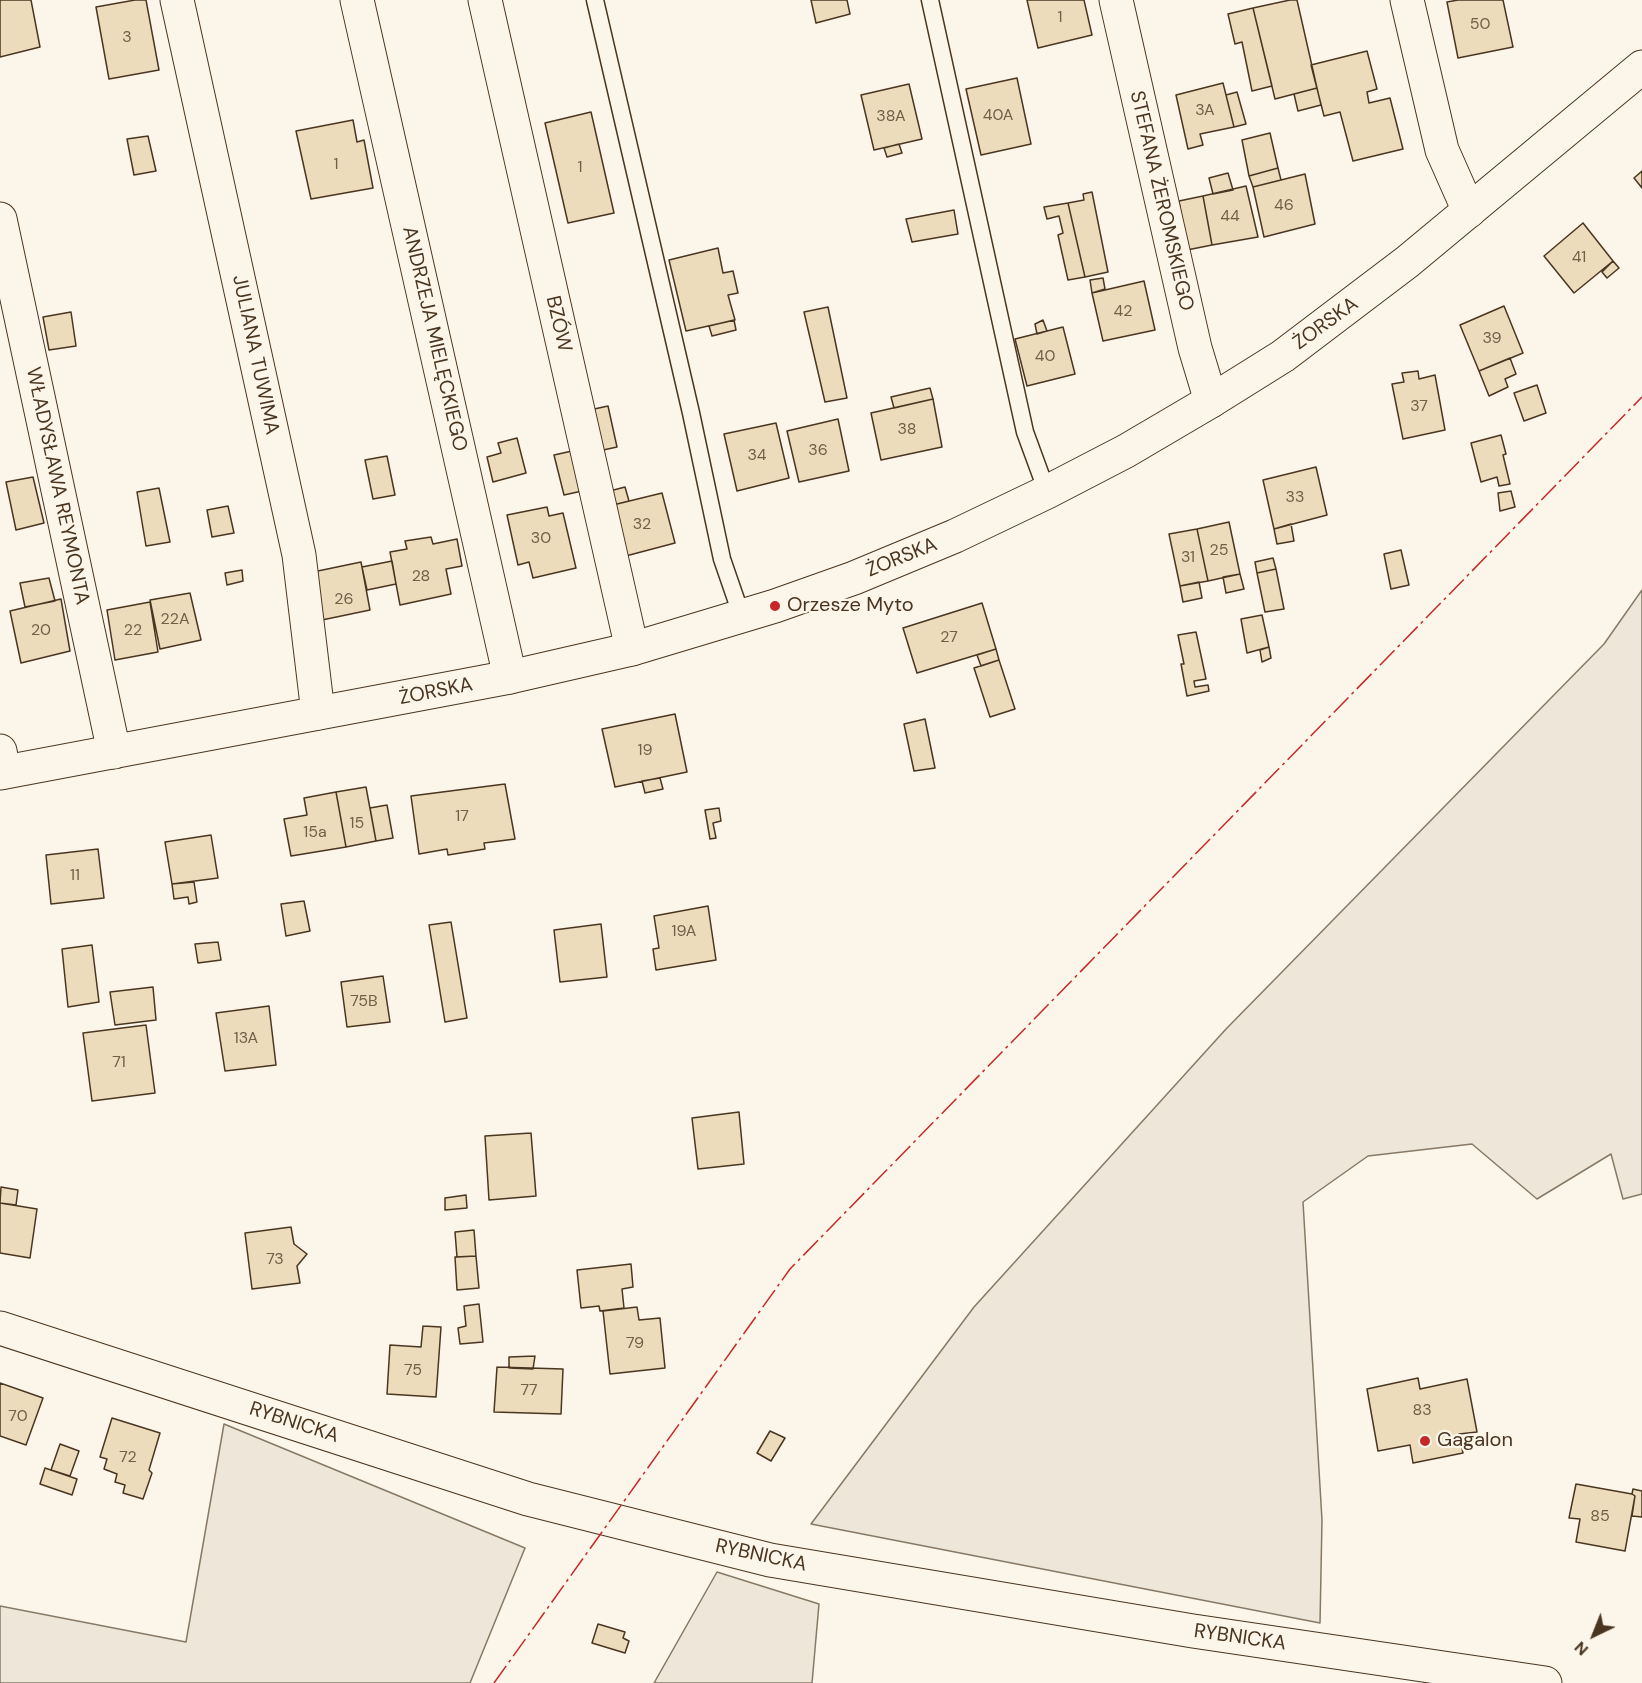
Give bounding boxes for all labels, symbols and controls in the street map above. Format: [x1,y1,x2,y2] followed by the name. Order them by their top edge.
[1058,8,1062,28] house number: 1
[1470,15,1490,35] house number: 50
[122,28,132,48] house number: 3
[1124,89,1198,313] street label: STEFANA ŻEROMSKIEGO
[1195,101,1215,121] house number: 3A
[983,106,1013,126] house number: 40A
[876,107,906,127] house number: 38A
[334,155,338,175] house number: 1
[578,158,582,178] house number: 1
[1274,196,1294,216] house number: 46
[1220,207,1240,227] house number: 44
[396,224,472,454] street label: ANDRZEJA MIELĘCKIEGO
[1572,248,1586,268] house number: 41
[226,273,284,437] street label: JULIANA TUWIMA
[1289,292,1363,356] street label: ŻORSKA
[540,294,576,354] street label: BZÓW
[1114,302,1132,322] house number: 42
[1482,329,1502,349] house number: 39
[1035,347,1055,367] house number: 40
[20,365,94,607] street label: WŁADYSŁAWA REYMONTA
[1410,397,1428,417] house number: 37
[897,420,917,440] house number: 38
[808,441,828,461] house number: 36
[747,446,767,466] house number: 34
[1286,488,1304,508] house number: 33
[633,515,651,535] house number: 32
[531,529,551,549] house number: 30
[863,533,941,583] street label: ŻORSKA
[1210,541,1228,561] house number: 25
[1181,548,1195,568] house number: 31
[412,567,430,587] house number: 28
[334,590,354,610] house number: 26
[787,594,914,618] place label: Orzesze Myto
[768,599,782,613] marker: Orzesze Myto
[160,610,190,630] house number: 22A
[31,621,51,641] house number: 20
[124,621,142,641] house number: 22
[940,628,958,648] house number: 27
[397,673,475,711] street label: ŻORSKA
[637,741,653,761] house number: 19
[455,807,469,827] house number: 17
[350,814,364,834] house number: 15
[303,823,327,843] house number: 15a
[70,866,80,886] house number: 11
[672,922,696,942] house number: 19A
[350,992,378,1012] house number: 75B
[234,1029,258,1049] house number: 13A
[112,1053,126,1073] house number: 71
[266,1250,284,1270] house number: 73
[626,1334,644,1354] house number: 79
[404,1361,422,1381] house number: 75
[520,1381,538,1401] house number: 77
[246,1397,342,1449] street label: RYBNICKA
[1412,1401,1432,1421] house number: 83
[8,1407,28,1427] house number: 70
[1437,1429,1513,1453] place label: Gagalon
[1418,1434,1432,1448] marker: Gagalon
[119,1448,137,1468] house number: 72
[1590,1507,1610,1527] house number: 85
[713,1535,809,1577] street label: RYBNICKA
[1564,1605,1624,1665] north arrow
[1192,1620,1288,1656] street label: RYBNICKA
[1570,1637,1593,1660] text: N

